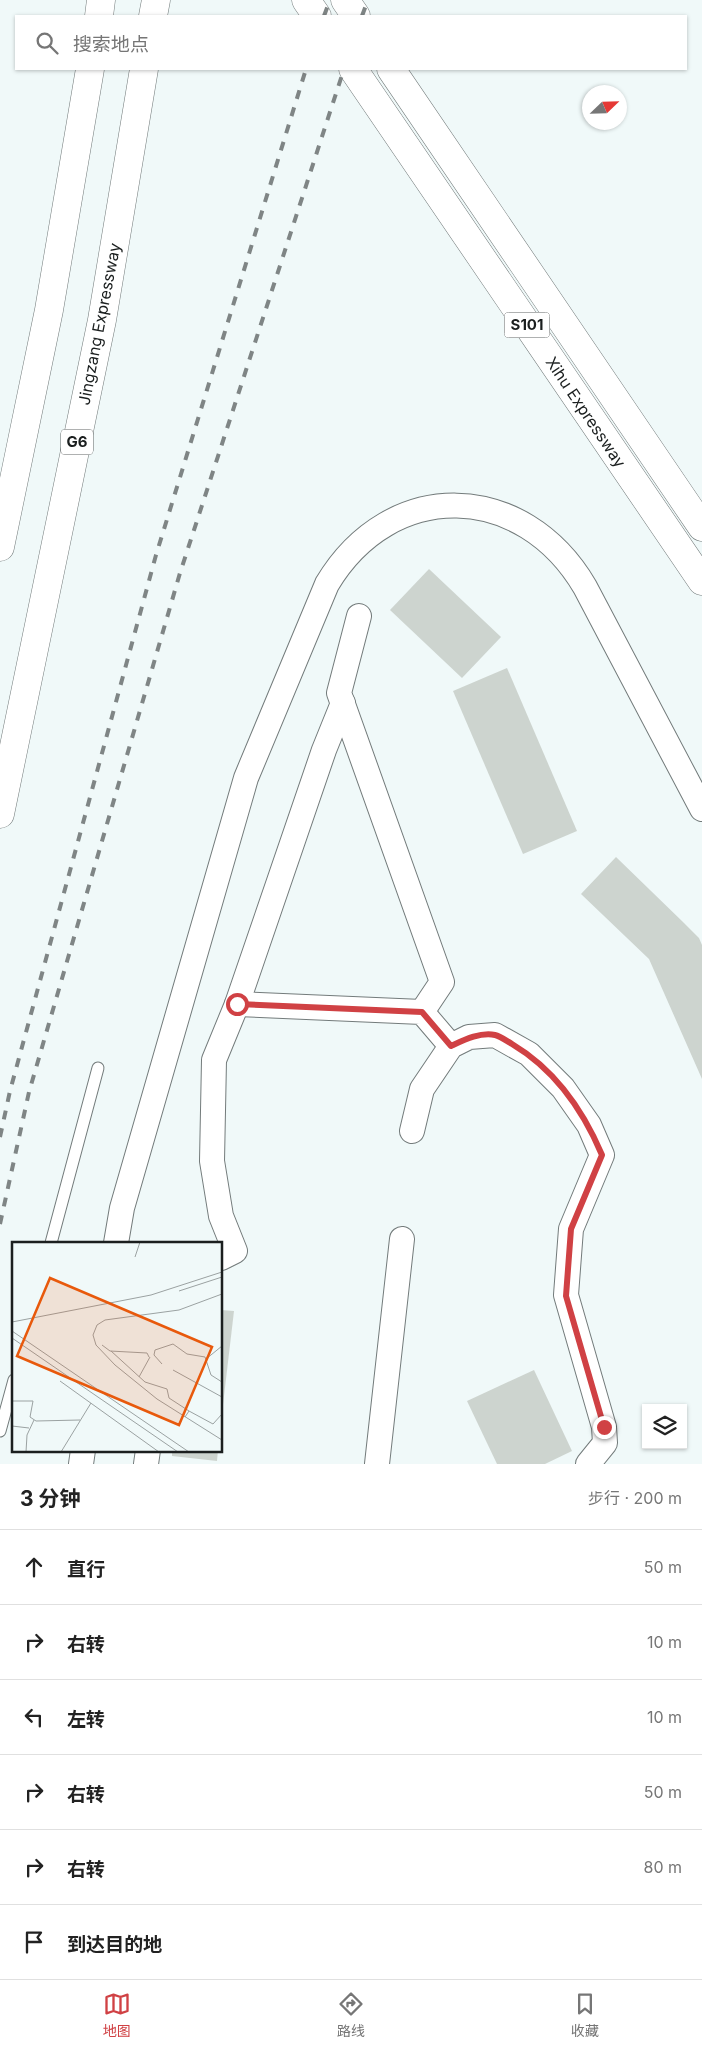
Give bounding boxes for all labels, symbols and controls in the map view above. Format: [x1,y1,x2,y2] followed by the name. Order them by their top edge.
[15,15,687,70] search box
[33,29,61,57] icon: search
[73,33,149,56] text: 搜索地点
[582,85,627,130] north arrow
[73,241,125,407] street label: Jingzang Expressway
[504,312,550,338] road number: S101
[542,353,630,471] street label: Xihu Expressway
[61,430,93,454] road number: G6
[226,993,249,1016] route start
[12,1242,222,1452] inset map
[642,1404,687,1449] map controls
[642,1404,687,1449] button: layers
[593,1416,616,1439] route end
[20,1486,81,1511] text: 3 分钟
[588,1488,682,1508] text: 步行 · 200 m
[20,1553,48,1581] icon: ahead
[644,1557,682,1577] text: 50 m
[67,1558,105,1581] text: 直行
[20,1628,48,1656] icon: right
[647,1632,682,1652] text: 10 m
[67,1633,105,1656] text: 右转
[20,1703,48,1731] icon: left
[647,1707,682,1727] text: 10 m
[67,1708,105,1731] text: 左转
[20,1778,48,1806] icon: right
[644,1782,682,1802] text: 50 m
[67,1783,105,1806] text: 右转
[20,1853,48,1881] icon: right
[643,1857,682,1877] text: 80 m
[67,1858,105,1881] text: 右转
[20,1928,48,1956] icon: arrive
[67,1933,162,1956] text: 到达目的地
[103,1990,131,2040] tab: 地图
[337,1990,365,2040] tab: 路线
[571,1990,599,2040] tab: 收藏

